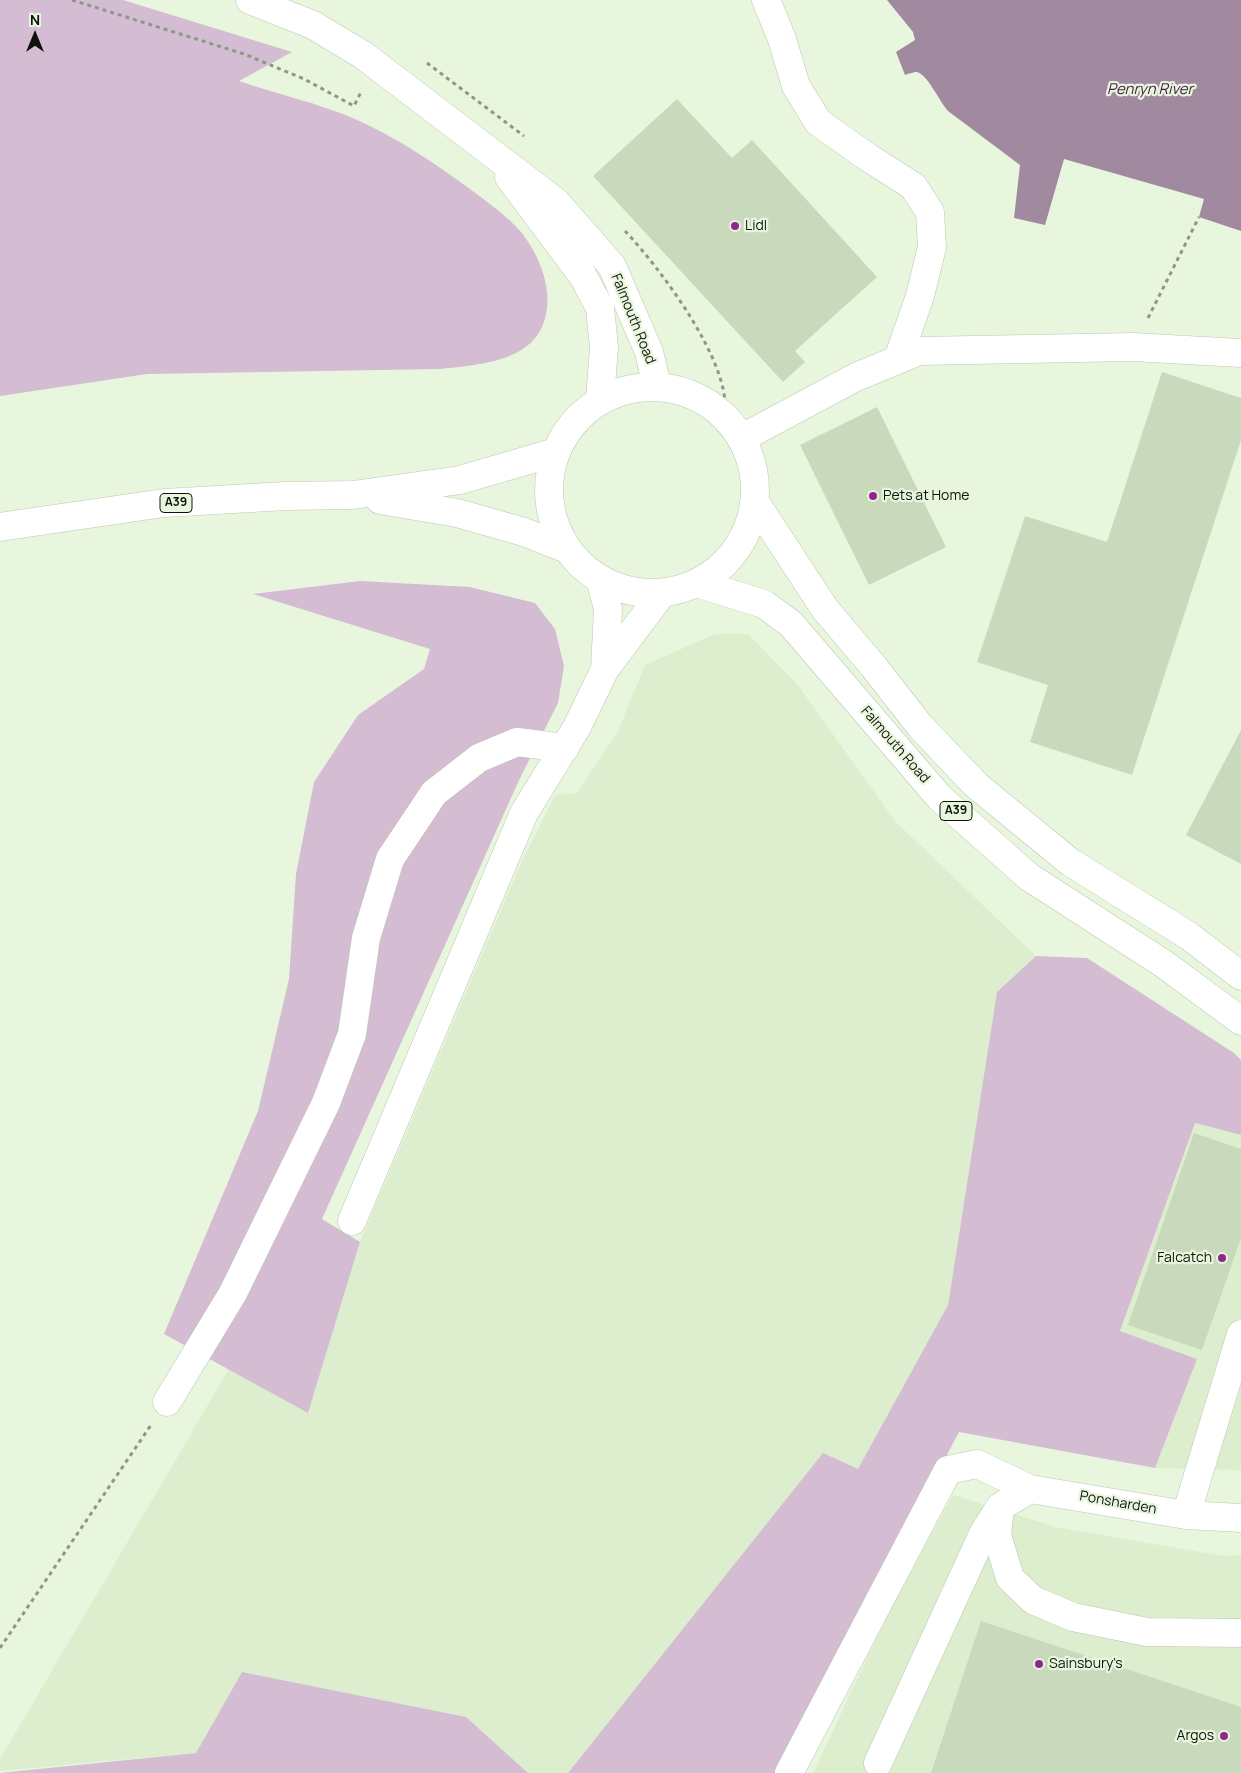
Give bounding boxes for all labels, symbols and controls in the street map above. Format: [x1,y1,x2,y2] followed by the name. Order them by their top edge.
[10,10,60,60] north arrow
[30,10,40,29] text: N
[1107,81,1193,99] water label: Penryn River
[745,218,767,234] place label: Lidl
[729,220,741,232] marker: Lidl
[607,271,659,367] street label: Falmouth Road
[883,488,969,504] place label: Pets at Home
[867,490,879,502] marker: Pets at Home
[160,493,192,512] road number: A39
[857,703,933,787] street label: Falmouth Road
[940,801,972,820] road number: A39
[1157,1250,1212,1266] place label: Falcatch
[1216,1252,1228,1264] marker: Falcatch
[1078,1488,1158,1518] street label: Ponsharden
[1049,1656,1123,1672] place label: Sainsbury's
[1033,1658,1045,1670] marker: Sainsbury's
[1177,1728,1214,1744] place label: Argos
[1218,1730,1230,1742] marker: Argos

